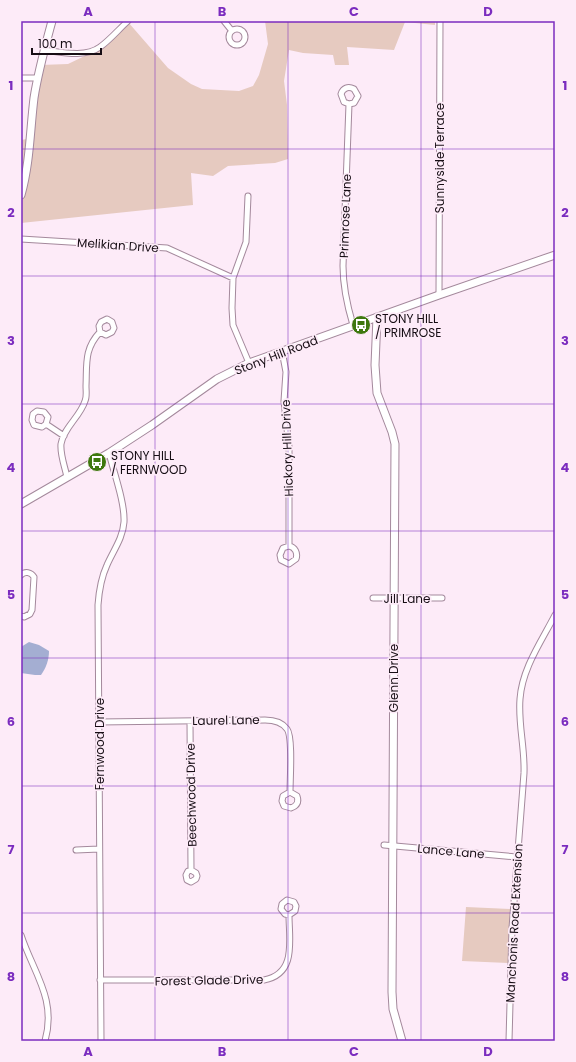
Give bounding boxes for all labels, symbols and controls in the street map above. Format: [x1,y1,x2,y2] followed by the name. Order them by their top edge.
[83,2,93,21] text: A
[218,2,227,21] text: B
[349,2,359,21] text: C
[483,2,493,21] text: D
[32,30,101,56] scale bar
[38,35,72,52] text: 100 m
[9,76,13,95] text: 1
[563,76,567,95] text: 1
[431,103,448,213] street label: Sunnyside Terrace
[335,174,355,258] street label: Primrose Lane
[7,203,15,222] text: 2
[561,203,569,222] text: 2
[77,234,159,256] street label: Melikian Drive
[375,310,441,341] place label: STONY HILL / PRIMROSE
[350,314,372,336] bus stop icon: STONY HILL / PRIMROSE
[7,331,15,350] text: 3
[232,331,320,379] street label: Stony Hill Road
[561,331,569,350] text: 3
[277,399,297,497] street label: Hickory Hill Drive
[111,447,187,478] place label: STONY HILL / FERNWOOD
[86,451,108,473] bus stop icon: STONY HILL / FERNWOOD
[7,458,16,477] text: 4
[561,458,570,477] text: 4
[7,585,15,604] text: 5
[561,585,569,604] text: 5
[384,590,430,607] street label: Jill Lane
[385,644,402,712] street label: Glenn Drive
[91,698,108,790] street label: Fernwood Drive
[192,711,260,729] street label: Laurel Lane
[7,712,15,731] text: 6
[561,712,569,731] text: 6
[182,743,200,847] street label: Beechwood Drive
[8,840,15,859] text: 7
[417,840,485,862] street label: Lance Lane
[562,840,569,859] text: 7
[501,843,527,1003] street label: Manchonis Road Extension
[7,967,15,986] text: 8
[561,967,569,986] text: 8
[154,971,264,989] street label: Forest Glade Drive
[83,1042,93,1061] text: A
[218,1042,227,1061] text: B
[349,1042,359,1061] text: C
[483,1042,493,1061] text: D

